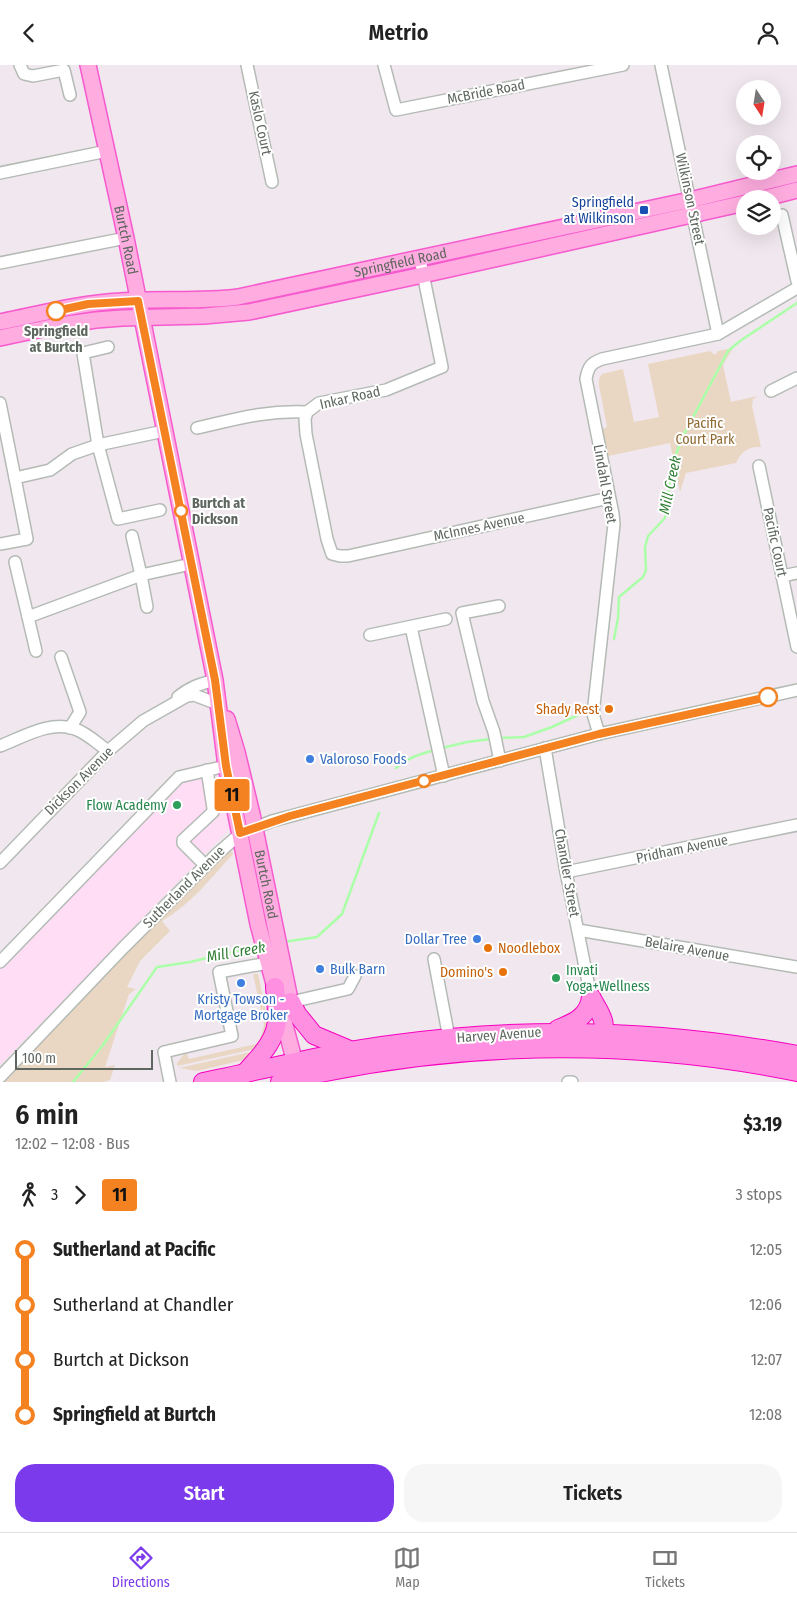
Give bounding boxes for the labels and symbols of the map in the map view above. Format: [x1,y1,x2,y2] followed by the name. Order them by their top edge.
[446,76,526,108] street label: McBride Road
[736,80,781,125] north arrow
[245,89,275,157] street label: Kaslo Court
[672,151,708,247] street label: Wilkinson Street
[563,194,634,227] place label: Springfield at Wilkinson
[111,204,142,276] street label: Burtch Road
[638,204,650,216] marker: Springfield at Wilkinson
[352,244,448,280] street label: Springfield Road
[46,301,66,321] marker: Springfield at Burtch
[24,323,88,356] place label: Springfield at Burtch
[318,383,382,413] street label: Inkar Road
[675,415,735,448] park label: Pacific Court Park
[590,443,620,525] street label: Lindahl Street
[655,454,685,516] water label: Mill Creek
[192,495,246,528] place label: Burtch at Dickson
[174,504,188,518] marker: Burtch at Dickson
[759,506,791,579] street label: Pacific Court
[432,509,526,545] street label: McInnes Avenue
[758,687,778,707] unlabelled marker
[536,701,599,718] place label: Shady Rest
[603,703,615,715] marker: Shady Rest
[41,743,117,819] street label: Dickson Avenue
[320,751,407,768] place label: Valoroso Foods
[304,753,316,765] marker: Valoroso Foods
[417,774,431,788] unlabelled marker
[210,779,254,811] line badge: 11
[86,797,168,814] place label: Flow Academy
[171,799,183,811] marker: Flow Academy
[551,828,583,919] street label: Chandler Street
[635,831,729,867] street label: Pridham Avenue
[140,842,229,931] street label: Sutherland Avenue
[251,848,282,920] street label: Burtch Road
[405,931,467,948] place label: Dollar Tree
[471,933,483,945] marker: Dollar Tree
[643,933,731,965] street label: Belaire Avenue
[205,938,267,966] water label: Mill Creek
[498,940,561,957] place label: Noodlebox
[482,942,494,954] marker: Noodlebox
[330,961,385,978] place label: Bulk Barn
[566,962,650,995] place label: Invati Yoga+Wellness
[314,963,326,975] marker: Bulk Barn
[440,964,493,981] place label: Domino's
[497,966,509,978] marker: Domino's
[550,972,562,984] marker: Invati Yoga+Wellness
[235,977,247,989] marker: Kristy Towson - Mortgage Broker
[194,991,288,1024] place label: Kristy Towson - Mortgage Broker
[456,1024,542,1046] street label: Harvey Avenue
[15,1047,152,1070] scale bar

